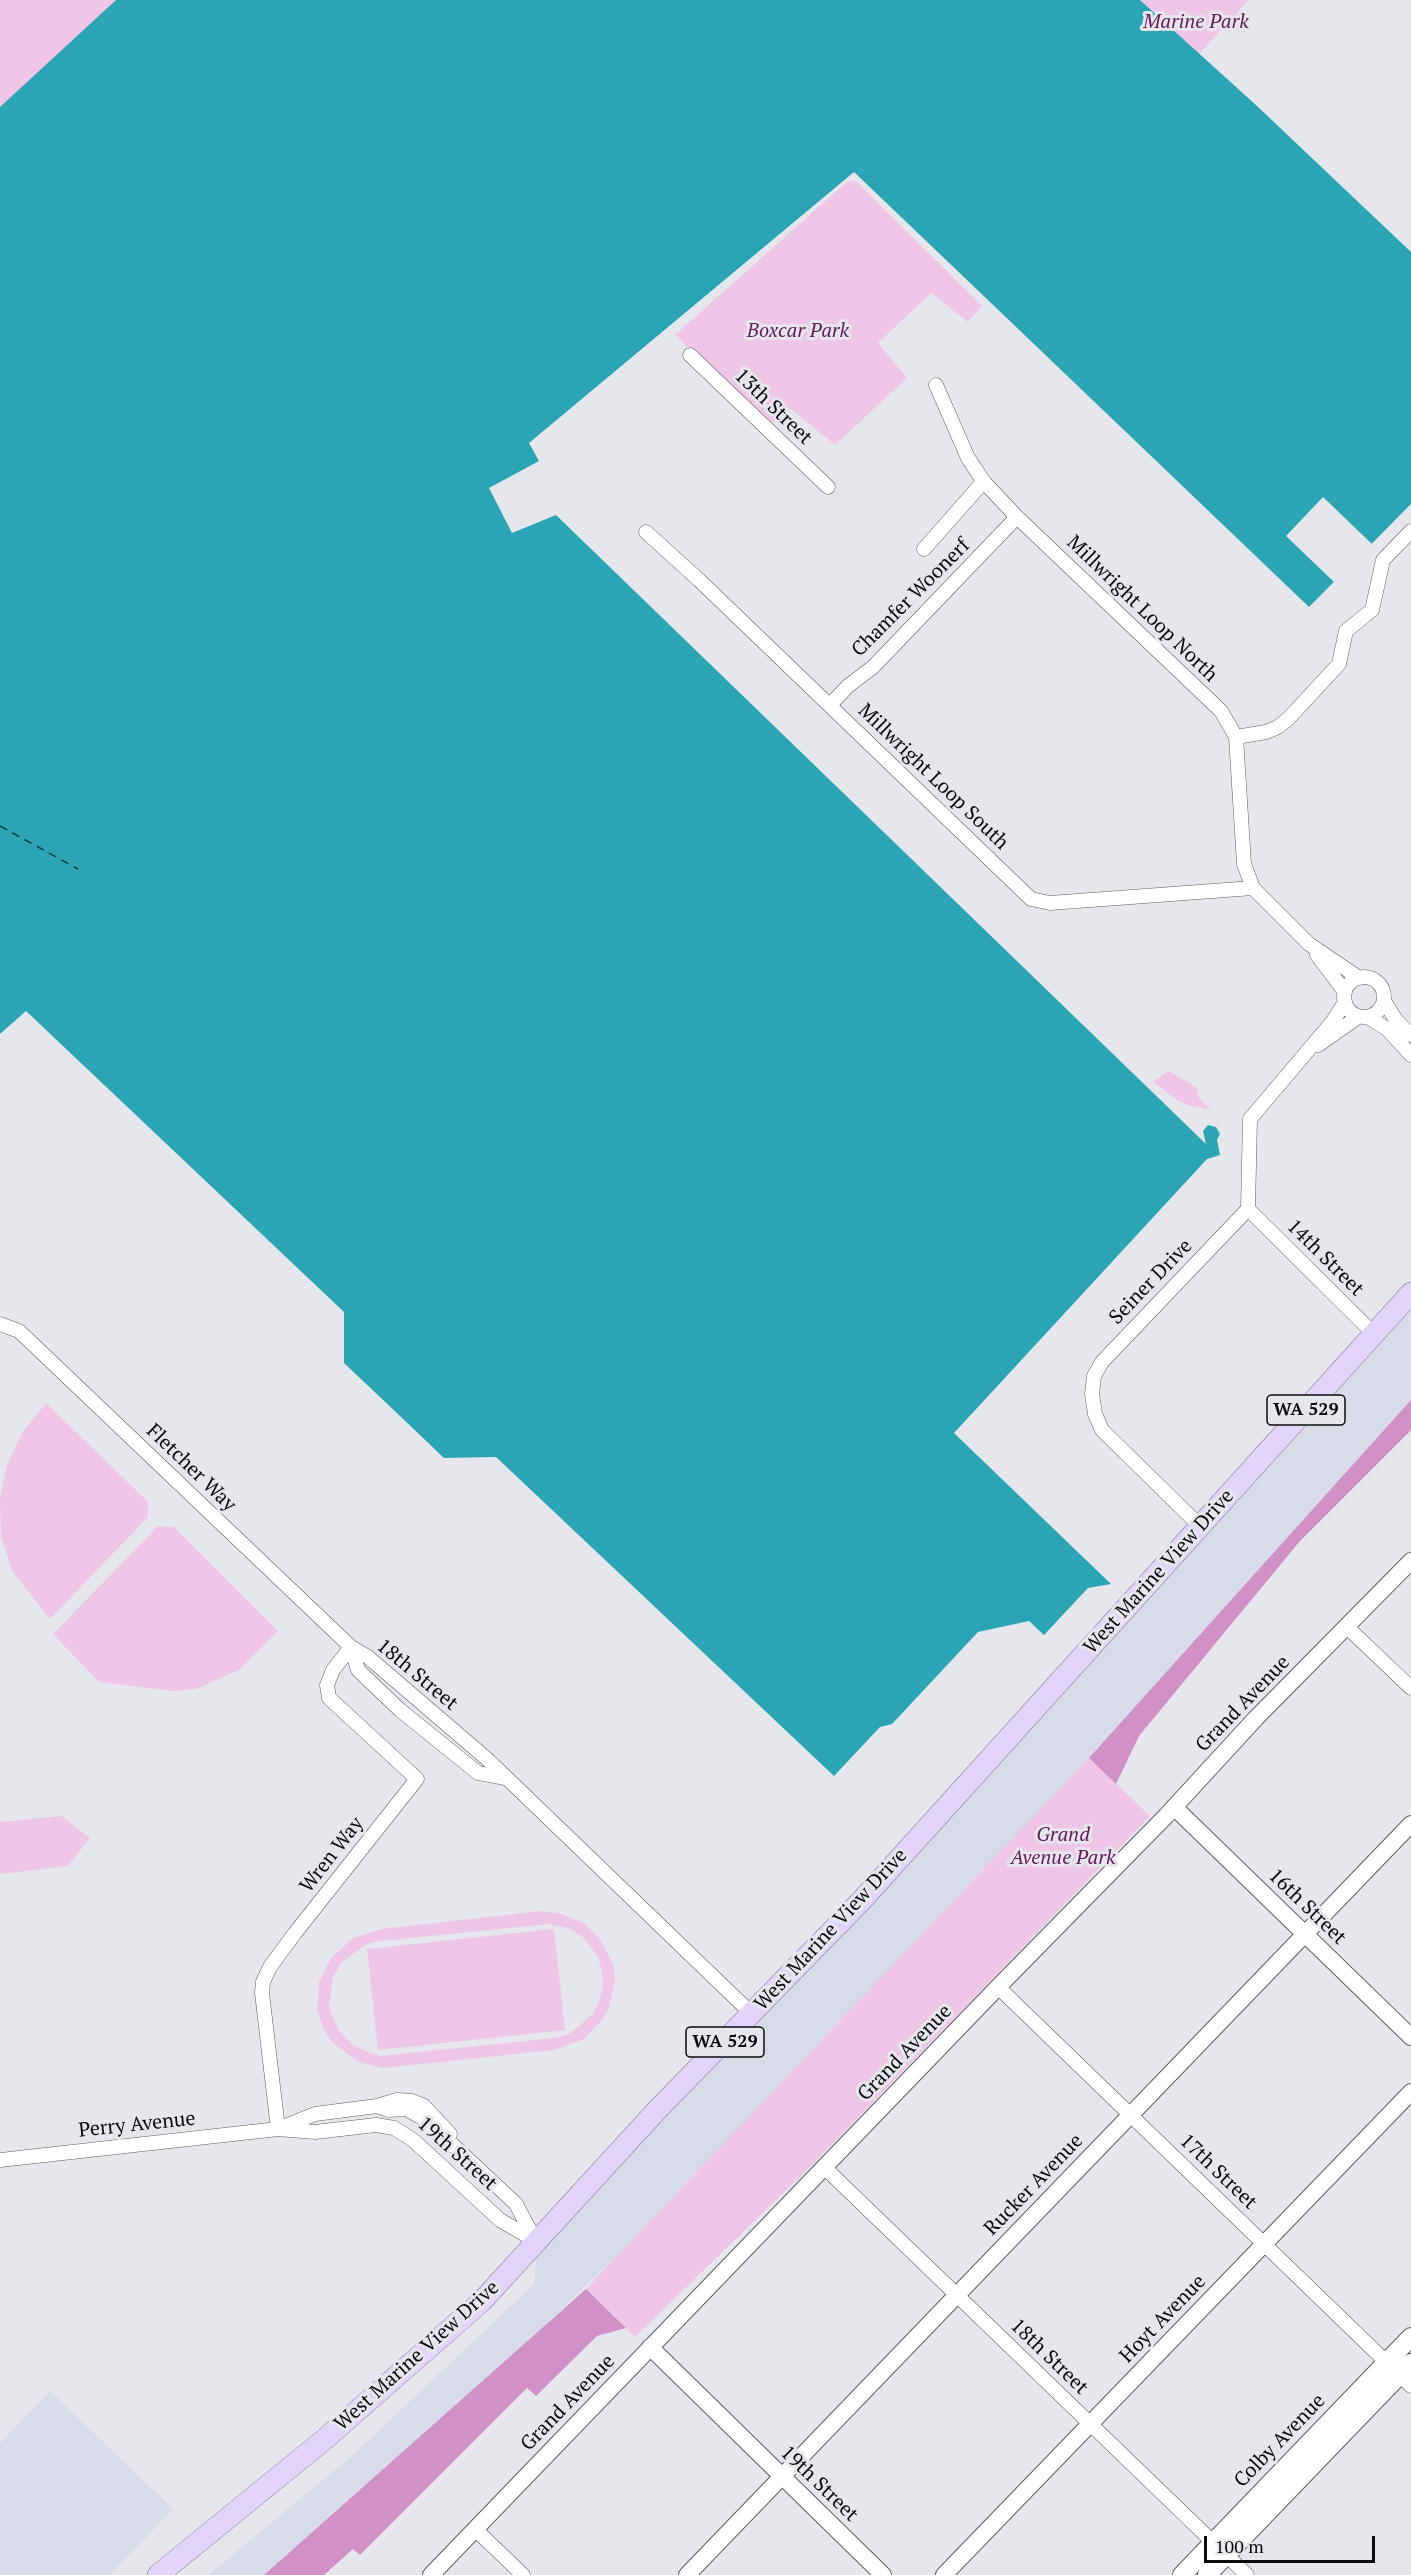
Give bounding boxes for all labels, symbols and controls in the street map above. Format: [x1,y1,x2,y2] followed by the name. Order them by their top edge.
[1143,10,1249,34] park label: Marine Park
[747,319,849,343] park label: Boxcar Park
[729,364,817,450] street label: 13th Street
[1062,531,1222,687] street label: Millwright Loop North
[847,534,975,662] street label: Chamfer Woonerf
[853,699,1013,855] street label: Millwright Loop South
[1282,1215,1368,1301] street label: 14th Street
[1105,1234,1197,1330] street label: Seiner Drive
[1267,1395,1345,1425] road number: WA 529
[141,1419,241,1517] street label: Fletcher Way
[1079,1485,1239,1659] street label: West Marine View Drive
[371,1634,463,1716] street label: 18th Street
[1191,1651,1295,1757] street label: Grand Avenue
[295,1812,369,1898] street label: Wren Way
[1010,1823,1116,1870] park label: Grand Avenue Park
[750,1844,912,2016] street label: West Marine View Drive
[1263,1864,1351,1950] street label: 16th Street
[853,2000,957,2106] street label: Grand Avenue
[686,2027,764,2057] road number: WA 529
[77,2107,197,2143] street label: Perry Avenue
[412,2112,502,2196] street label: 19th Street
[980,2129,1088,2241] street label: Rucker Avenue
[1174,2129,1262,2215] street label: 17th Street
[1115,2270,1211,2368] street label: Hoyt Avenue
[330,2276,504,2436] street label: West Marine View Drive
[1005,2314,1093,2400] street label: 18th Street
[516,2350,620,2456] street label: Grand Avenue
[1230,2389,1330,2493] street label: Colby Avenue
[775,2441,863,2527] street label: 19th Street
[1207,2524,1378,2562] scale bar
[1215,2534,1264,2558] text: 100 m

